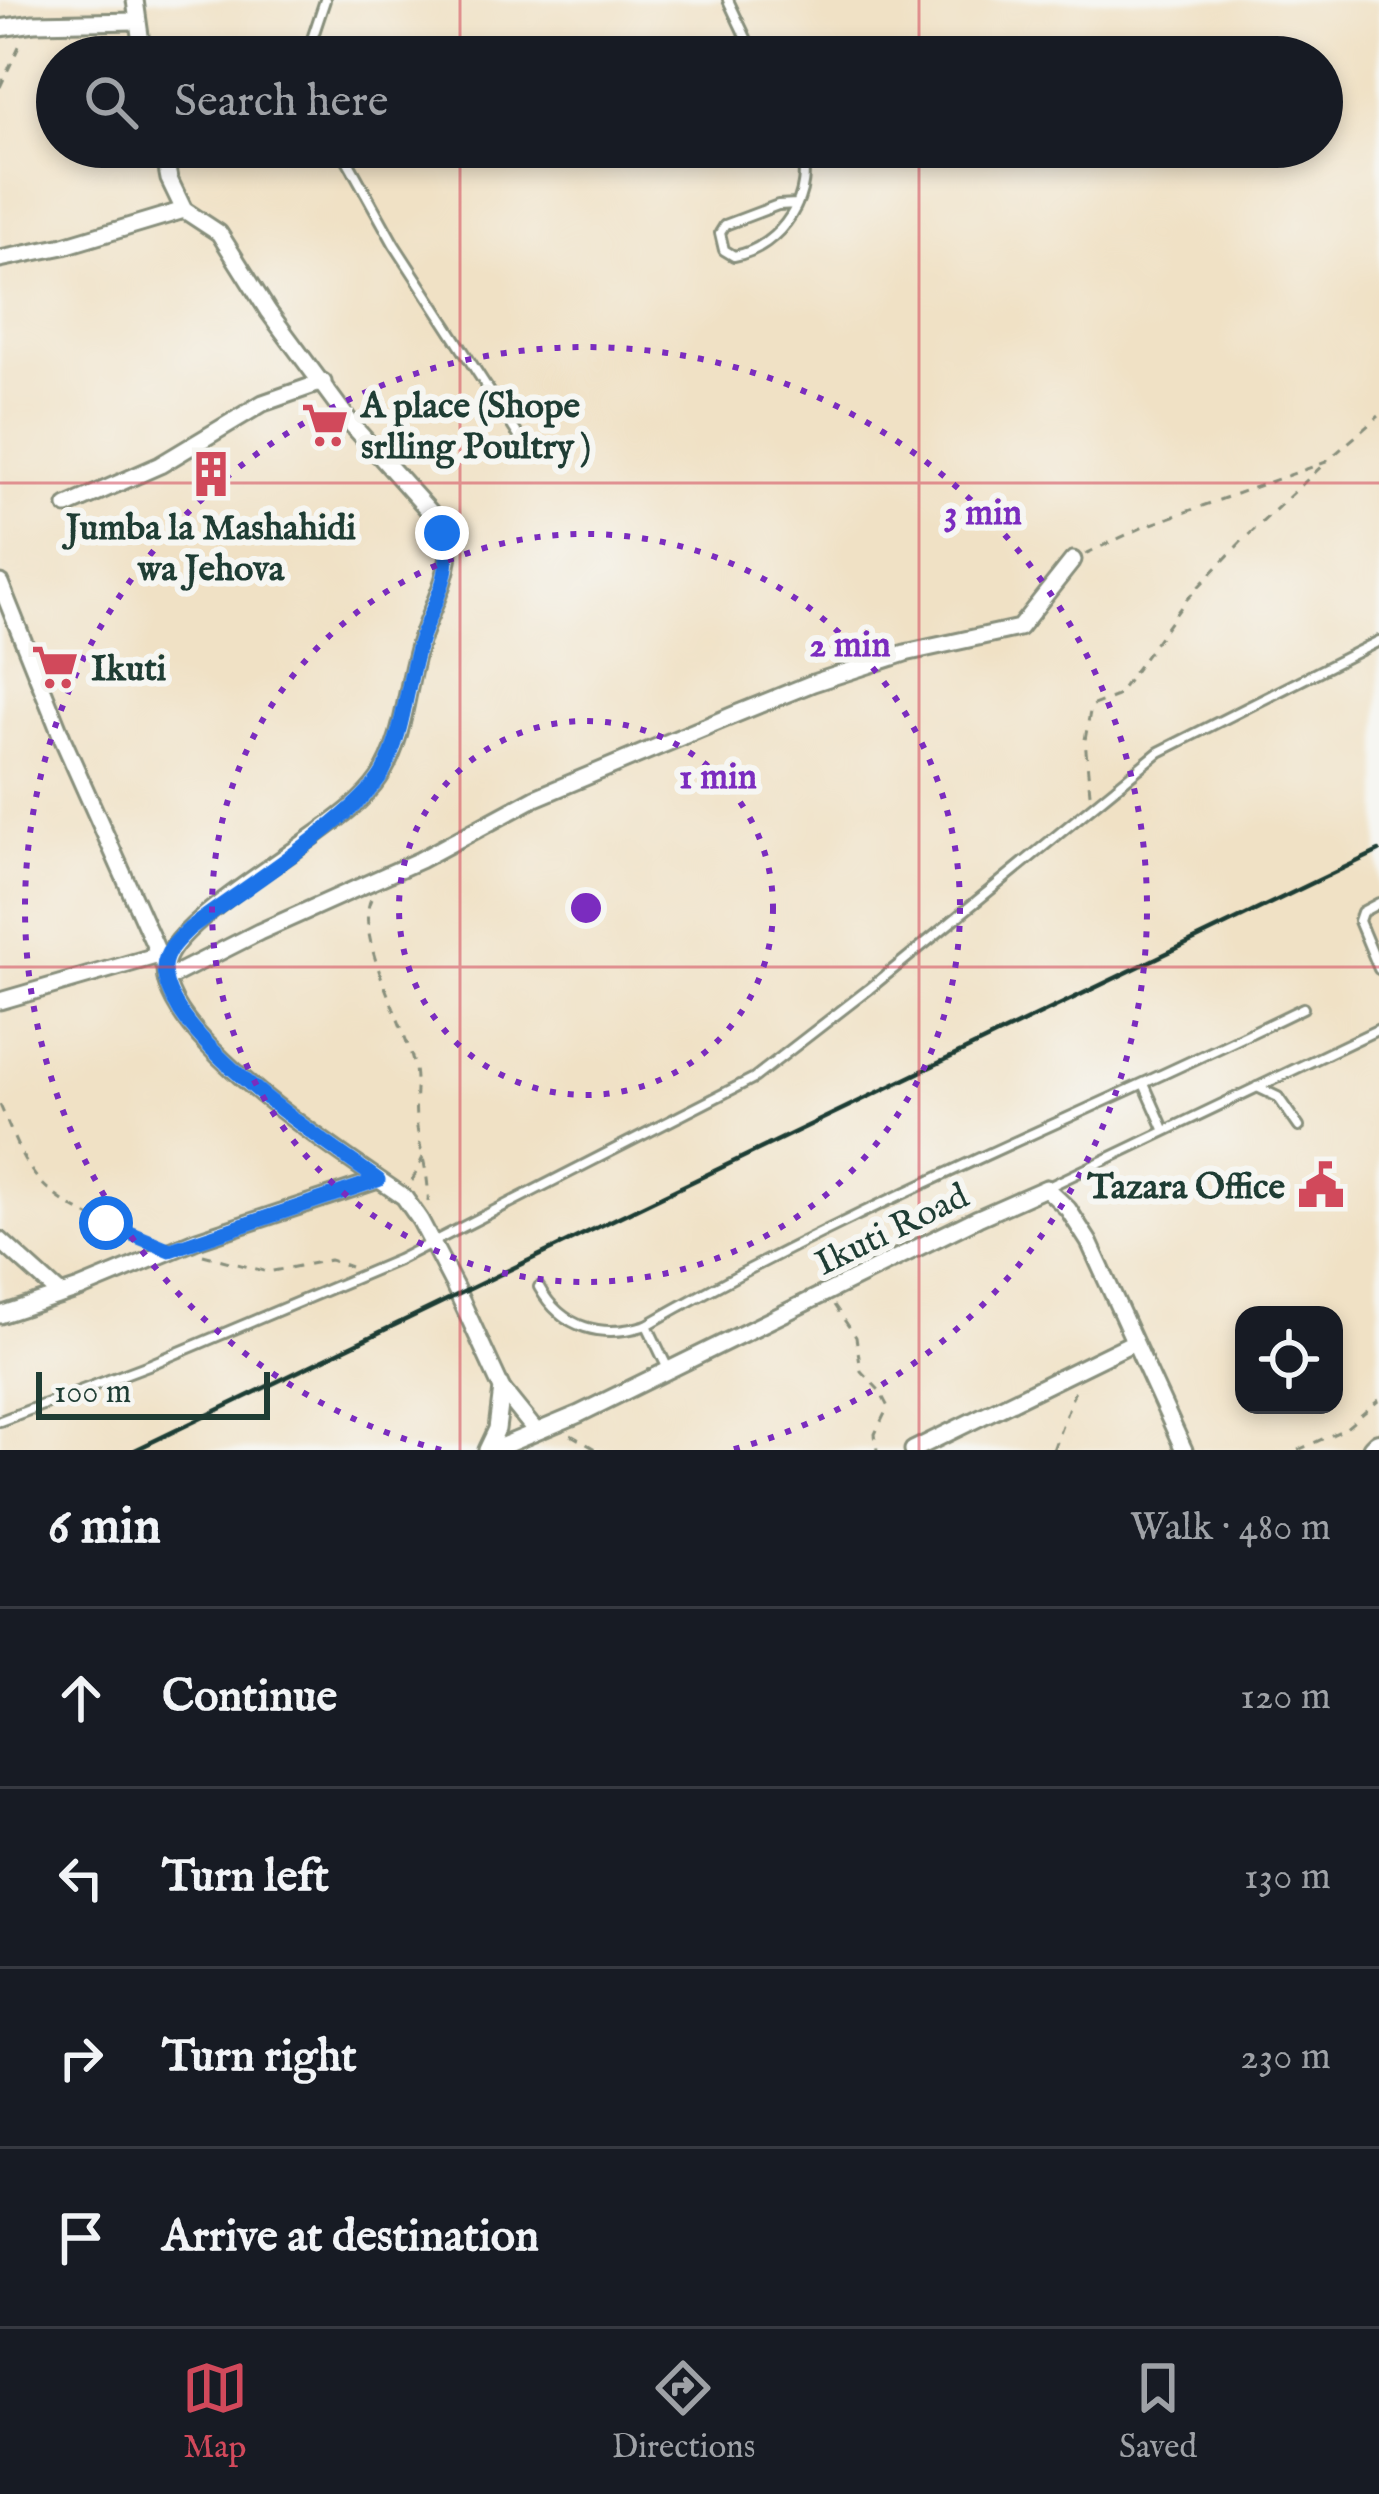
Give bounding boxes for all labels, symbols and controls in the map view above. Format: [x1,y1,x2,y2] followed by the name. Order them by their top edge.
[36,36,1343,168] search box
[78,69,144,135] icon: search
[174,74,388,131] text: Search here
[359,384,591,471] place label: A place (Shope srlling Poultry )
[300,400,350,450] supermarket icon: A place (Shope srlling Poultry )
[186,449,236,499] building icon: Jumba la Mashahidi wa Jehova
[944,491,1022,537] text: 3 min
[62,506,356,593] place label: Jumba la Mashahidi wa Jehova
[415,506,469,560] route end
[809,623,891,669] text: 2 min
[30,642,80,692] supermarket icon: Ikuti
[91,647,167,693] place label: Ikuti
[679,755,757,801] text: 1 min
[565,887,607,929] centre of rings
[1296,1160,1346,1210] public building icon: Tazara Office
[1086,1165,1285,1211] place label: Tazara Office
[808,1174,977,1287] street label: Ikuti Road
[79,1196,133,1250] route start
[1235,1306,1343,1414] map controls
[1235,1306,1343,1414] button: locate
[36,1366,270,1419] scale bar
[54,1372,131,1414] text: 100 m
[48,1496,161,1561] text: 6 min
[1130,1504,1331,1553] text: Walk · 480 m
[48,1665,114,1731] icon: ahead
[162,1669,337,1726] text: Continue
[1240,1673,1331,1722] text: 120 m
[48,1845,114,1911] icon: left
[162,1849,329,1906] text: Turn left
[1244,1853,1331,1902] text: 130 m
[48,2025,114,2091] icon: right
[162,2029,357,2086] text: Turn right
[1240,2033,1331,2082] text: 230 m
[48,2205,114,2271] icon: arrive
[162,2209,539,2266] text: Arrive at destination
[182,2355,248,2469] tab: Map
[612,2355,755,2469] tab: Directions
[1119,2355,1197,2469] tab: Saved

